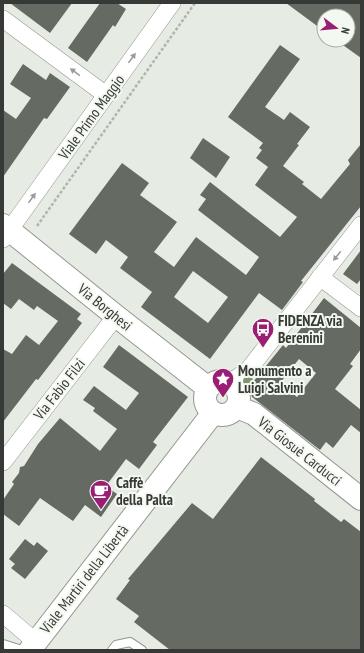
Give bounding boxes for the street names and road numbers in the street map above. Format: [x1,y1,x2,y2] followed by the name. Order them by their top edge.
[53,71,128,164] street label: Viale Primo Maggio
[73,279,136,335] street label: Via Borghesi
[29,355,89,424] street label: Via Fabio Filzi
[254,412,346,490] street label: Via Giosuè Carducci
[35,521,132,638] street label: Viale Martiri della Libertà

